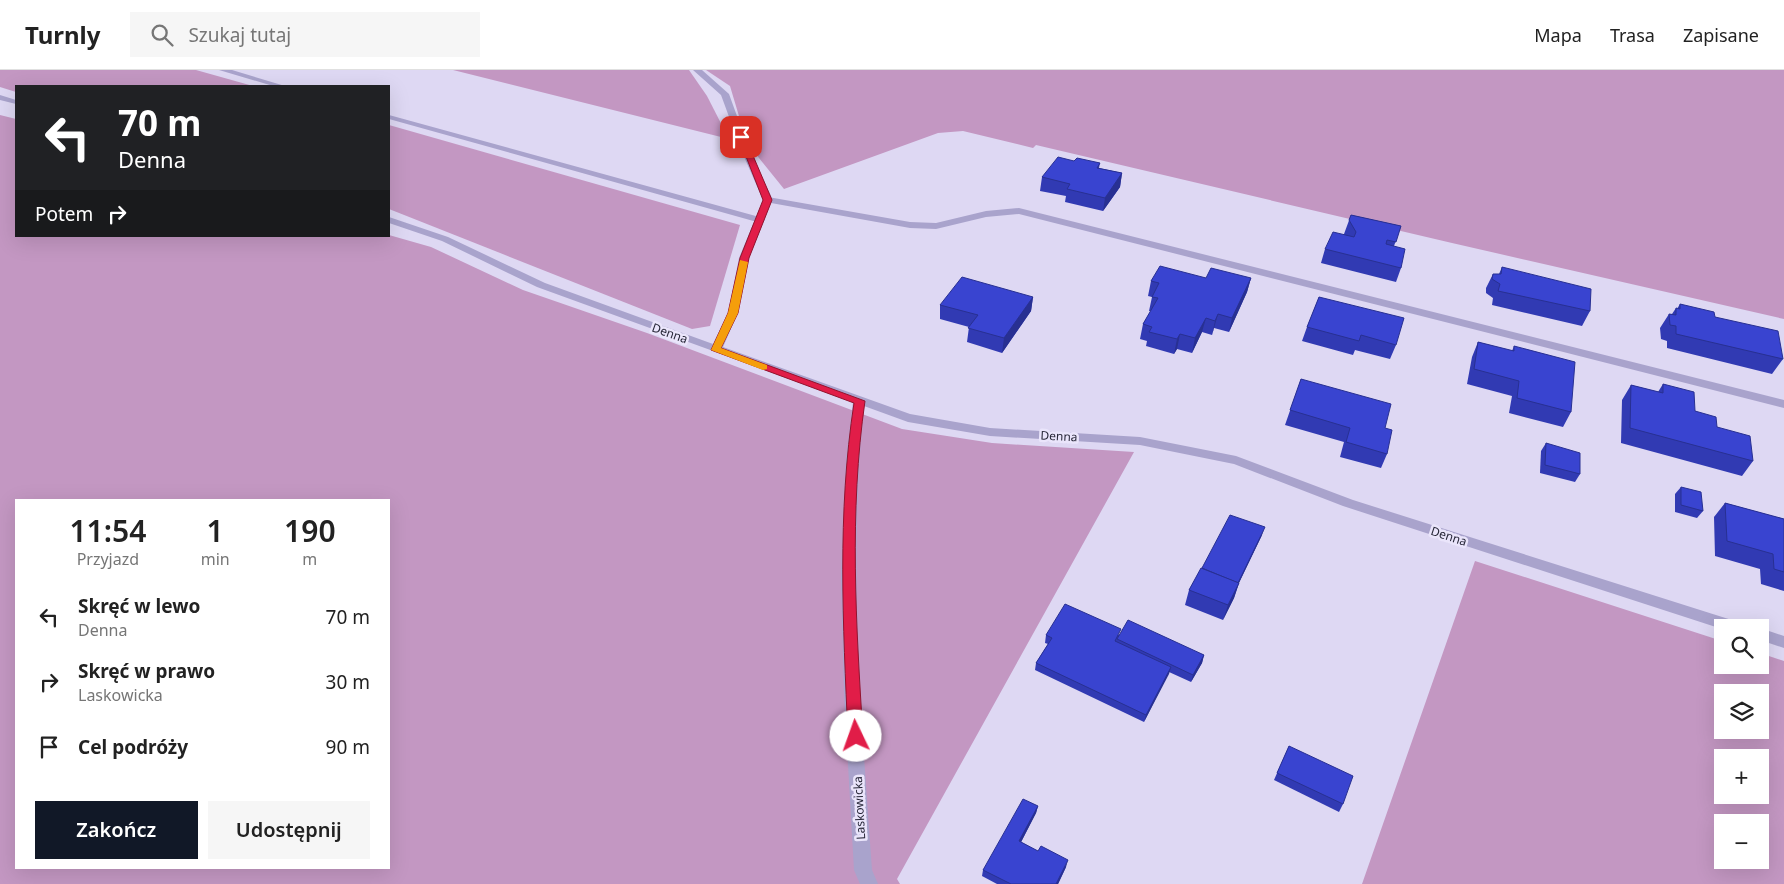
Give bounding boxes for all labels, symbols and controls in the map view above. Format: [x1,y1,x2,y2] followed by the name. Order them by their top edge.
[130,12,480,57] search box
[25,18,100,51] text: Turnly
[148,21,176,49] icon: search
[188,22,291,48] text: Szukaj tutaj
[1534,23,1582,47] text: Mapa
[1610,23,1655,47] text: Trasa
[1683,23,1759,47] text: Zapisane
[118,99,201,146] text: 70 m
[35,105,100,170] icon: left
[720,116,762,158] pin
[727,123,755,151] icon: arrive
[118,144,186,174] text: Denna
[103,200,131,228] icon: right
[35,201,93,227] text: Potem
[650,319,690,347] street label: Denna
[1040,427,1078,445] street label: Denna
[69,510,146,551] text: 11:54
[207,510,224,551] text: 1
[284,510,336,551] text: 190
[1429,522,1469,550] street label: Denna
[77,548,139,570] text: Przyjazd
[201,548,230,570] text: min
[302,548,317,570] text: m
[78,593,200,619] text: Skręć w lewo
[35,603,63,631] icon: left
[326,604,370,630] text: 70 m
[78,619,127,641] text: Denna
[1714,619,1769,869] map controls
[1714,619,1769,674] button: search
[78,658,215,684] text: Skręć w prawo
[35,668,63,696] icon: right
[326,669,370,695] text: 30 m
[78,684,163,706] text: Laskowicka
[1714,684,1769,739] button: layers
[829,709,881,761] position arrow
[35,733,63,761] icon: arrive
[78,734,188,760] text: Cel podróży
[326,734,370,760] text: 90 m
[1714,749,1769,804] button: +
[849,776,869,840] street label: Laskowicka
[35,801,198,859] button: Zakończ
[208,801,370,859] button: Udostępnij
[1714,814,1769,869] button: −

